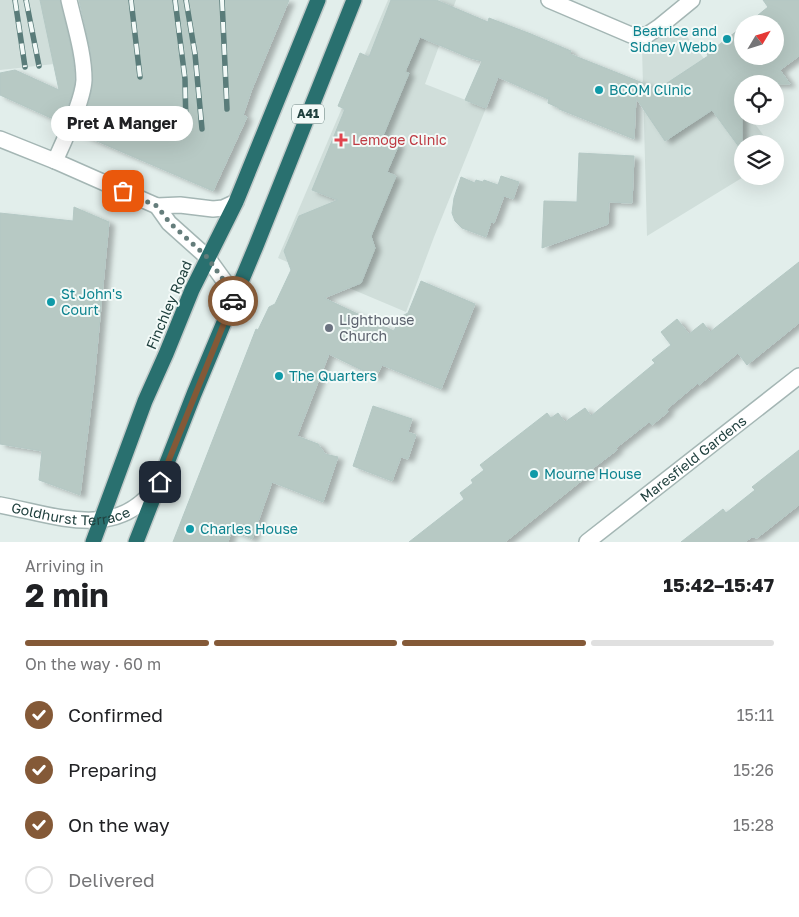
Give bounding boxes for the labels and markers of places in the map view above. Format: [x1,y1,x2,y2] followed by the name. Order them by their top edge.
[630,22,717,55] place label: Beatrice and Sidney Webb
[721,33,733,45] marker: Beatrice and Sidney Webb
[609,81,692,98] place label: BCOM Clinic
[593,84,605,96] marker: BCOM Clinic
[52,106,194,141] callout: Pret A Manger
[352,131,447,148] place label: Lemoge Clinic
[334,133,348,147] marker: Lemoge Clinic
[102,170,144,212] pin
[61,285,123,318] place label: St John's Court
[45,296,57,308] marker: St John's Court
[339,311,414,344] place label: Lighthouse Church
[323,322,335,334] marker: Lighthouse Church
[289,367,377,384] place label: The Quarters
[273,370,285,382] marker: The Quarters
[139,461,181,503] pin
[544,465,642,482] place label: Mourne House
[528,468,540,480] marker: Mourne House
[200,520,298,537] place label: Charles House
[184,523,196,535] marker: Charles House

